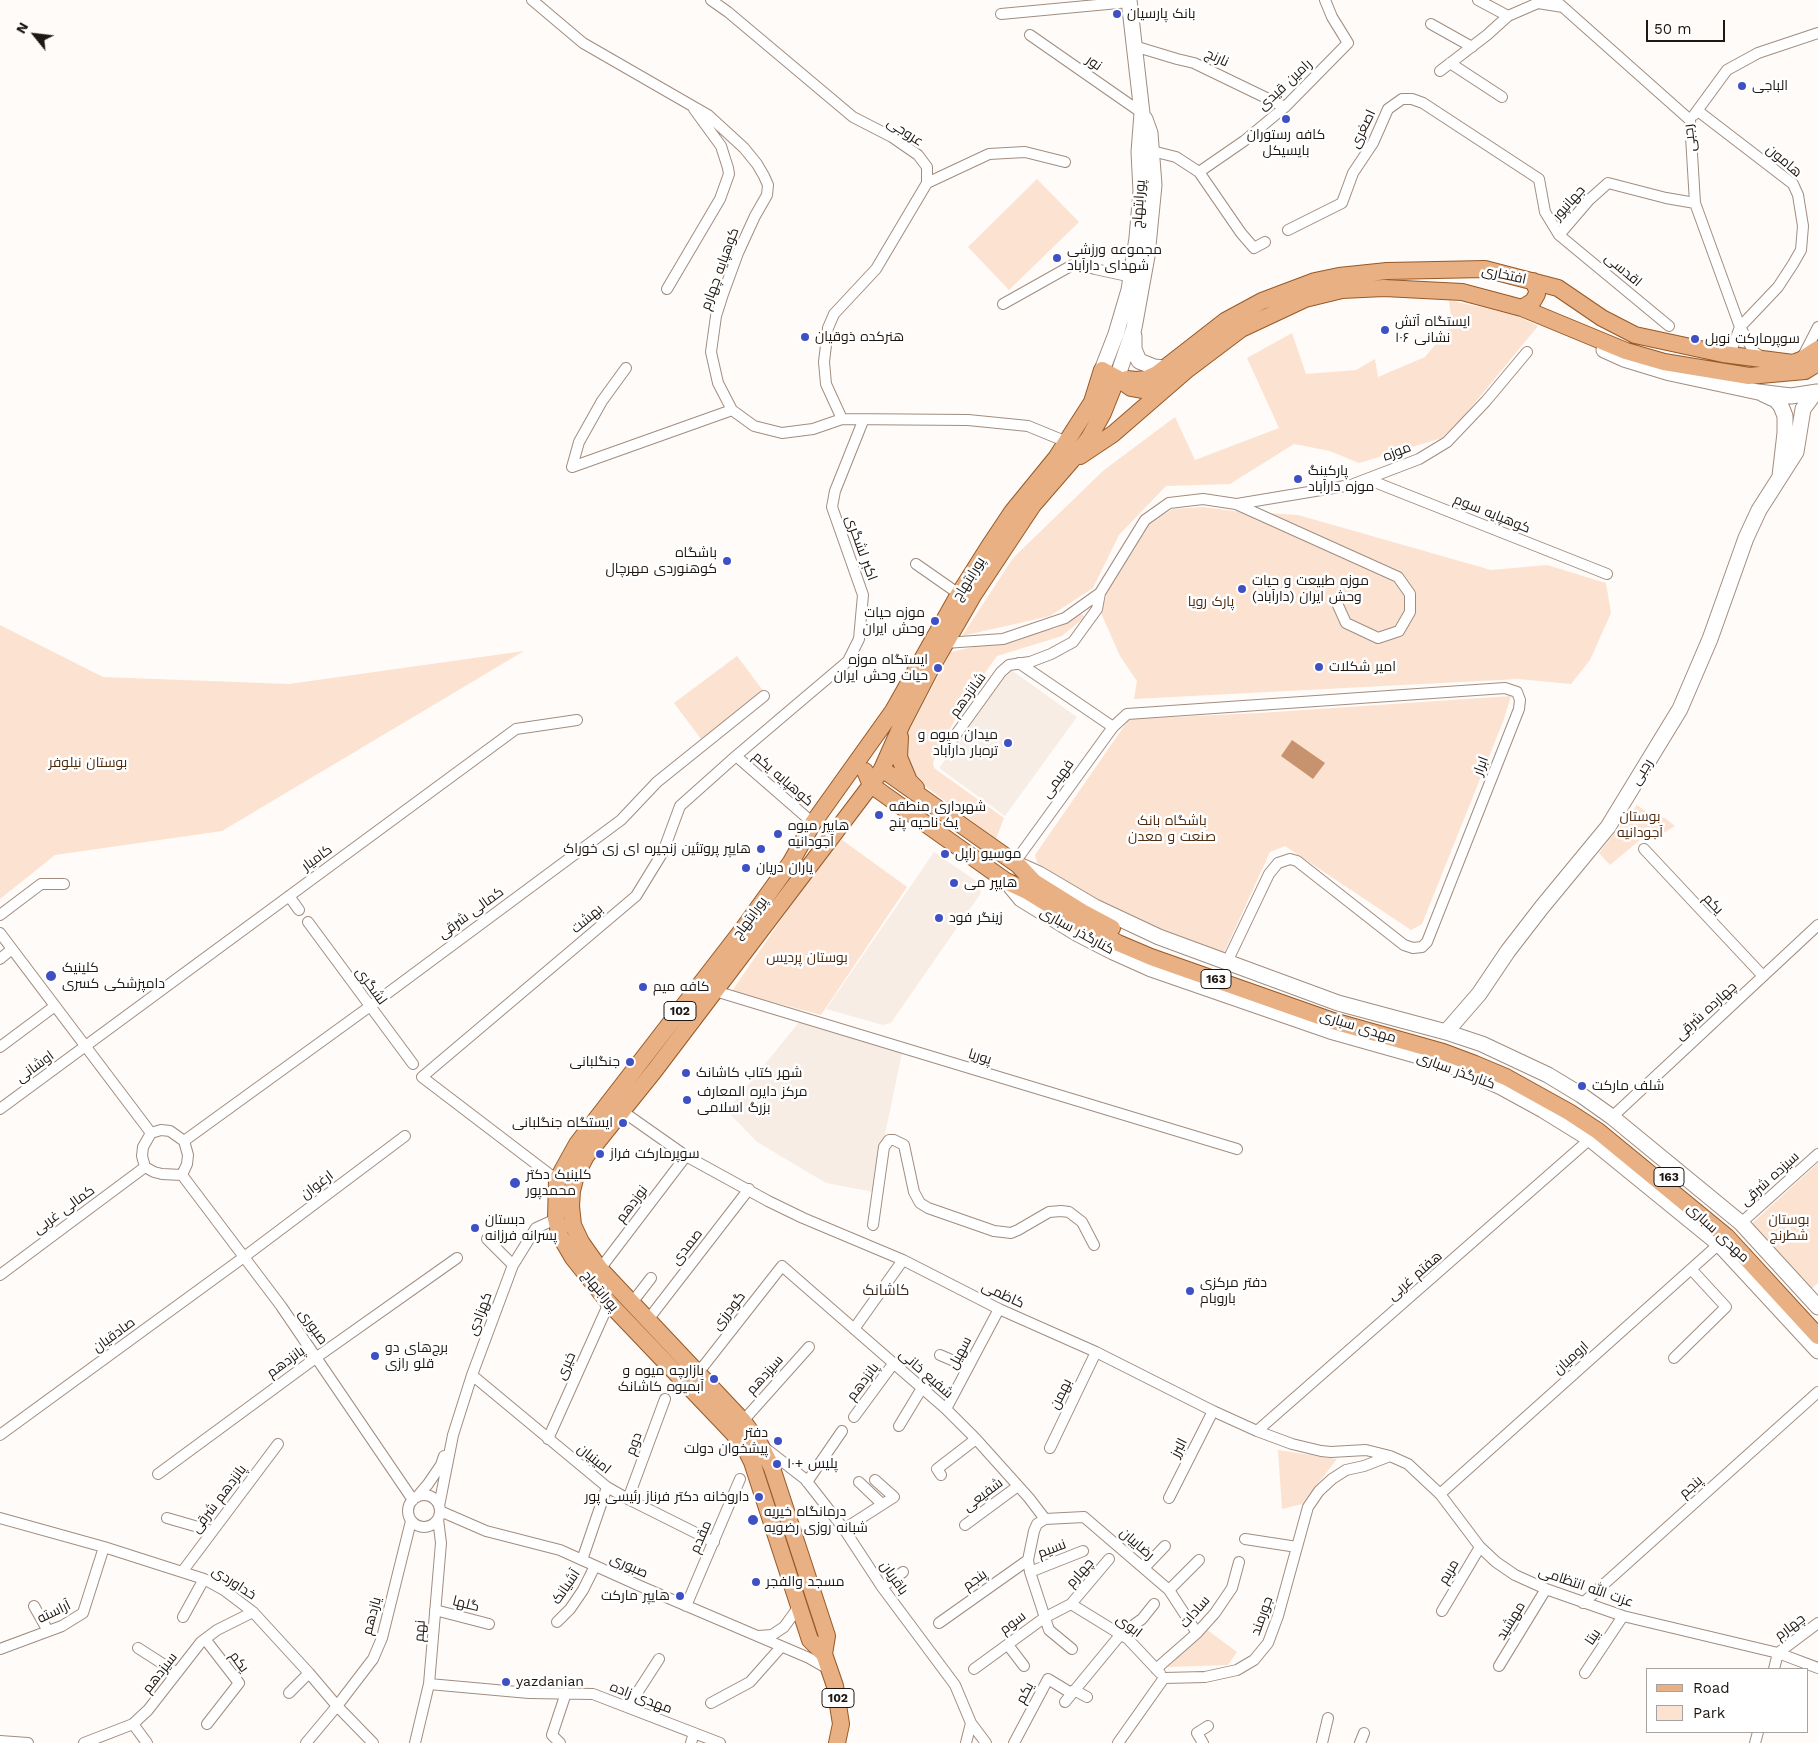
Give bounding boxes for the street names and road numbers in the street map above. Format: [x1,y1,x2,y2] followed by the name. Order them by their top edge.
[1203,45,1231,71] street label: نارنج
[1083,52,1105,74] street label: نور
[1254,56,1316,114] street label: رامین قیدی
[1346,107,1380,151] street label: اصغری
[884,114,926,150] street label: عروجی
[1680,123,1700,153] street label: رجبی
[1763,141,1805,181] street label: هامون
[1129,179,1149,229] street label: پورابتهاج
[1549,182,1589,224] street label: جهانپور
[697,226,743,312] street label: کوهپایه چهارم
[1601,250,1645,290] street label: اقدسی
[1480,262,1528,288] street label: افتخاری
[1380,439,1414,465] street label: موزه
[1451,491,1533,537] street label: کوهپایه سوم
[841,513,881,583] street label: اکبر لشگری
[949,554,989,604] street label: پورابتهاج
[946,670,990,720] street label: شانزدهم
[749,748,817,810] street label: کوهپایه یکم
[1470,754,1492,778] street label: ابرار
[1038,756,1078,802] street label: فهیمی
[1627,756,1657,788] street label: رجبی
[298,841,336,875] street label: کامیار
[435,884,507,942] street label: کمالی شرقی
[1699,890,1727,918] street label: یکم
[729,893,771,943] street label: پورابتهاج
[568,901,606,937] street label: بهشت
[1037,904,1117,958] street label: کنارگذر سباری
[352,964,390,1008] street label: لشگری
[1201,970,1231,989] road number: 163
[1672,978,1740,1044] street label: چهارده شرقی
[664,1001,696,1020] road number: 102
[1318,1007,1398,1047] street label: مهدی سباری
[966,1046,994,1068] street label: پوریا
[13,1048,57,1086] street label: اوشانی
[1415,1049,1497,1093] street label: کنارگذر سباری
[1737,1148,1803,1210] street label: سیزده شرقی
[297,1167,337,1203] street label: ارغوان
[1654,1168,1684,1186] road number: 163
[30,1182,98,1238] street label: کمالی غربی
[612,1182,652,1226] street label: نوزدهم
[1683,1200,1753,1266] street label: مهدی سباری
[668,1226,706,1268] street label: صمدی
[1384,1248,1446,1304] street label: هفتم غربی
[578,1267,622,1315] street label: پورابتهاج
[979,1278,1027,1312] street label: کاظمی
[709,1288,749,1334] street label: گودرزی
[464,1290,496,1338] street label: کهزادی
[295,1306,331,1348] street label: صبوری
[89,1314,139,1356] street label: صادقیان
[944,1334,976,1372] street label: سهیل
[1550,1338,1592,1378] street label: ارومیان
[264,1343,308,1381] street label: پانزدهم
[895,1346,957,1402] street label: شفیع خانی
[553,1350,579,1382] street label: خیری
[743,1352,787,1398] street label: سیزدهم
[843,1360,883,1404] street label: پانزدهم
[1046,1376,1076,1412] street label: بهمن
[622,1430,646,1458] street label: دوم
[1167,1435,1191,1461] street label: البرز
[574,1440,614,1478] street label: امینیان
[188,1461,250,1537] street label: پانزدهم شرقی
[1676,1472,1706,1502] street label: پنجم
[960,1474,1006,1516] street label: شفیعی
[687,1518,715,1556] street label: مقدم
[1116,1524,1158,1564] street label: رضاییان
[1035,1536,1069,1562] street label: نسیم
[607,1550,651,1582] street label: صبوری
[1063,1555,1097,1591] street label: چهارم
[1435,1556,1463,1588] street label: مریم
[876,1558,912,1598] street label: باقریان
[209,1562,259,1604] street label: خداوردی
[1536,1563,1636,1611] street label: عزت الله انتظامی
[548,1566,584,1608] street label: آشیانک
[960,1566,990,1594] street label: پنجم
[1176,1592,1214,1632] street label: سادات
[451,1593,481,1615] street label: گلها
[1247,1594,1277,1638] street label: جورمند
[359,1595,385,1637] street label: یازدهم
[35,1597,73,1627] street label: آراسته
[1493,1599,1529,1643] street label: مهشید
[997,1608,1029,1638] street label: سوم
[1772,1610,1808,1644] street label: چهارم
[1113,1611,1145,1641] street label: ابوی
[411,1619,429,1643] street label: نهم
[1582,1626,1604,1648] street label: بیتا
[226,1648,252,1676] street label: یکم
[139,1649,181,1697] street label: سیزدهم
[607,1678,675,1718] street label: مهدی زاده
[1012,1679,1038,1707] street label: یکم
[822,1689,854,1708] road number: 102

